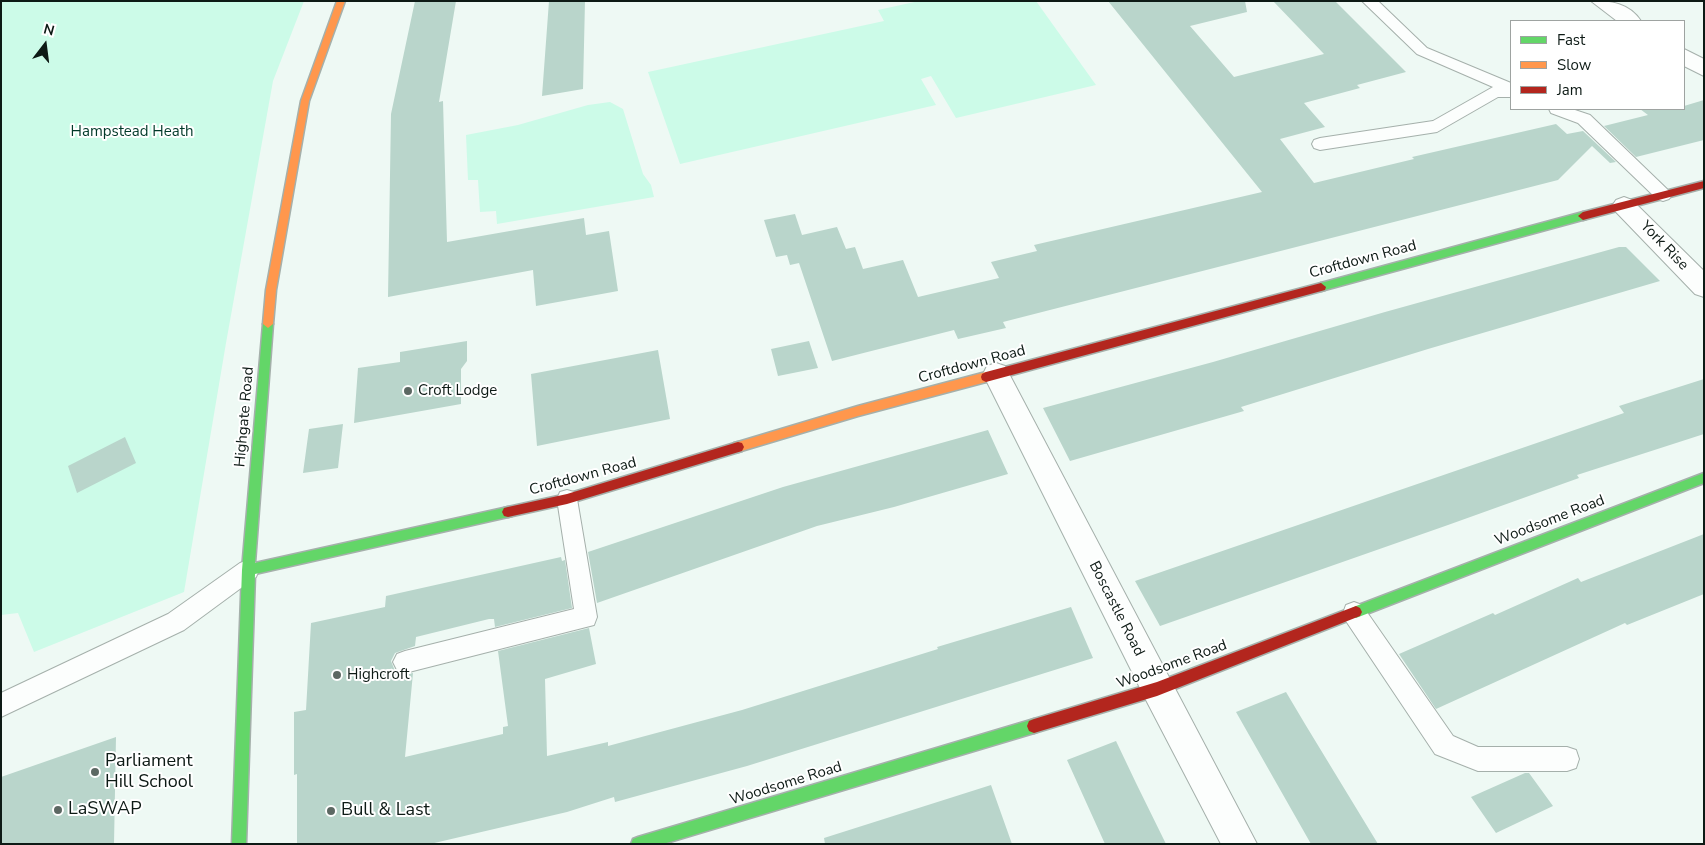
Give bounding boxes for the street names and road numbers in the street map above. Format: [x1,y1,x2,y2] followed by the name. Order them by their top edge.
[1636,218,1692,274] street label: York Rise
[1307,237,1419,283] street label: Croftdown Road
[916,342,1028,388] street label: Croftdown Road
[232,366,258,468] street label: Highgate Road
[527,454,639,500] street label: Croftdown Road
[1493,492,1607,550] street label: Woodsome Road
[1084,559,1148,659] street label: Boscastle Road
[1114,637,1230,693] street label: Woodsome Road
[728,758,844,810] street label: Woodsome Road

